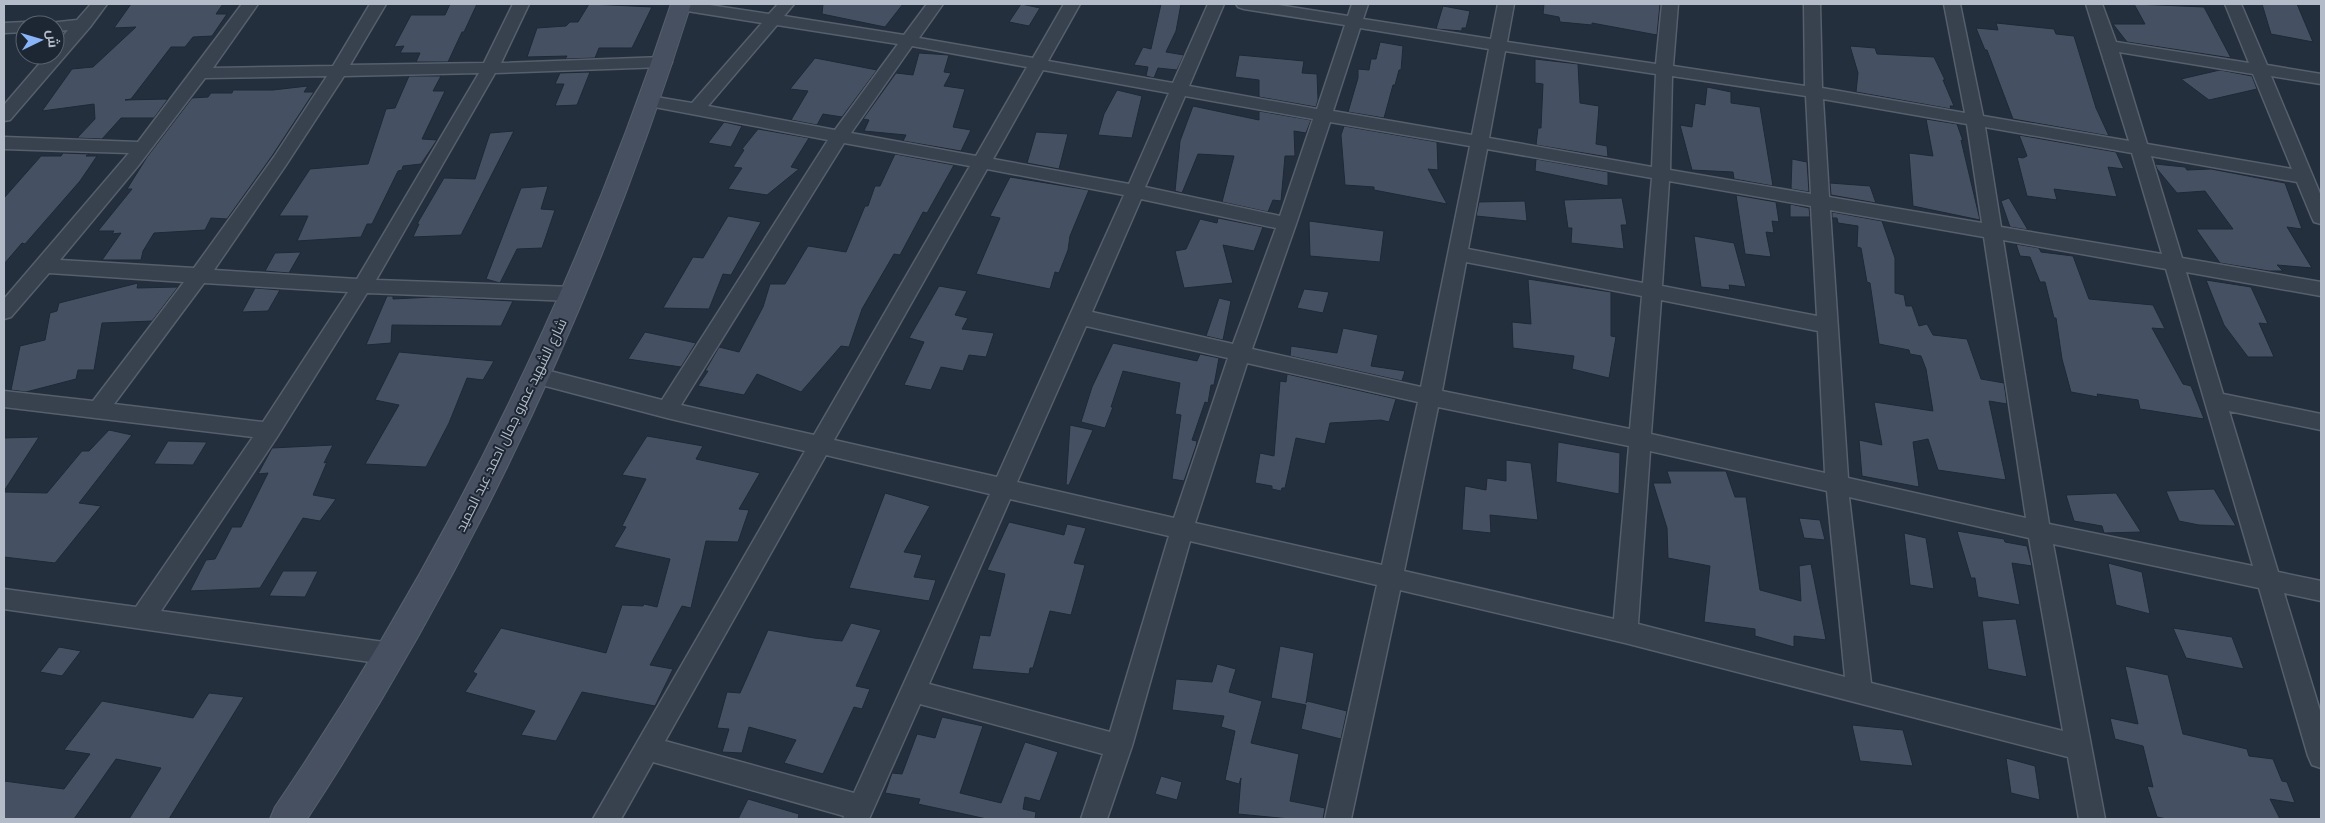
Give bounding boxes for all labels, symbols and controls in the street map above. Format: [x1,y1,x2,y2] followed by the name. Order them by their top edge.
[15,15,65,65] north arrow
[43,29,63,49] text: ش
[451,316,571,534] street label: شارع الشهيد عمرو جمال احمد عبد الحميد

